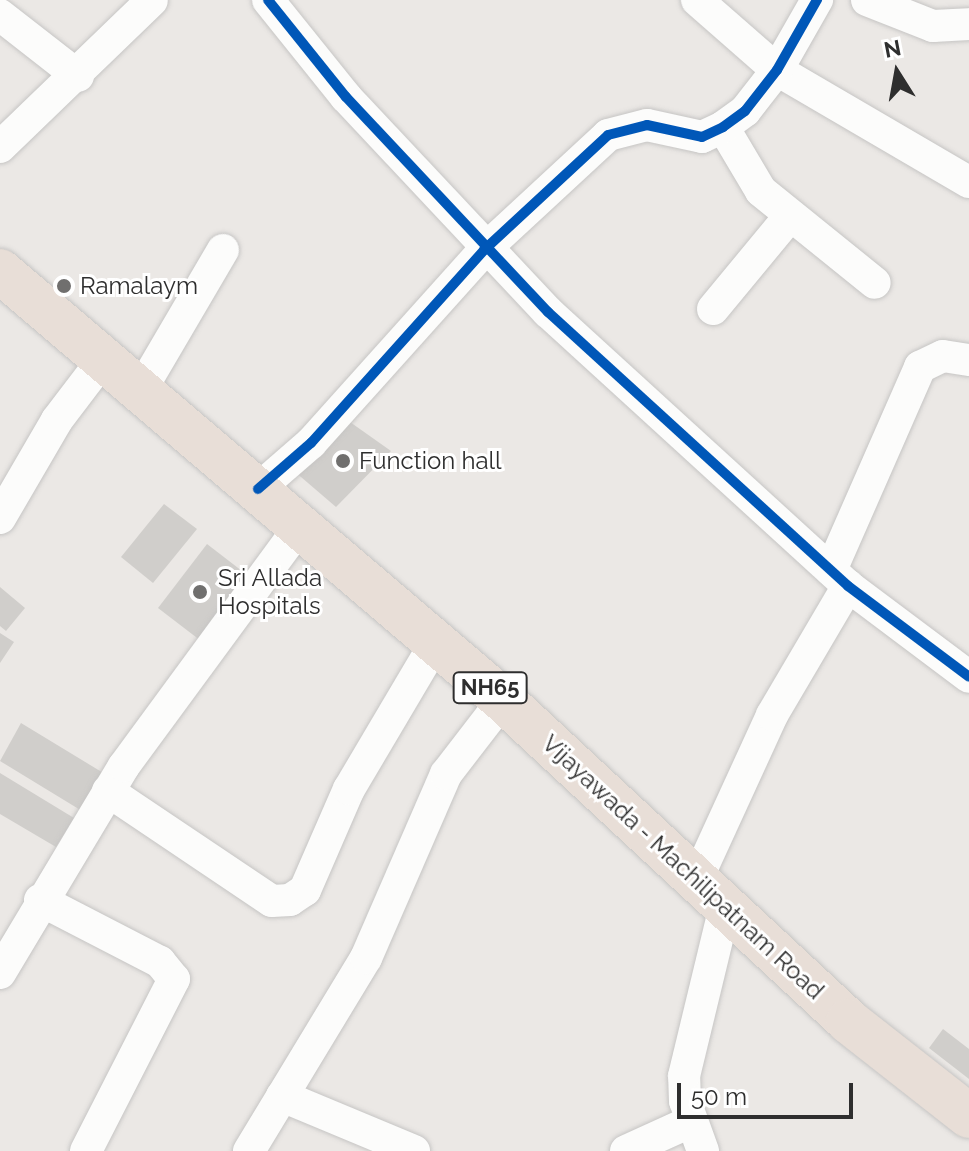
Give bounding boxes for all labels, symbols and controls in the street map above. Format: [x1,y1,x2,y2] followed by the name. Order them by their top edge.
[857,32,937,112] north arrow
[882,34,903,63] text: N
[80,272,198,300] place label: Ramalaym
[55,277,73,295] marker: Ramalaym
[359,447,502,475] place label: Function hall
[334,452,352,470] marker: Function hall
[218,564,323,620] place label: Sri Allada Hospitals
[189,581,211,603] marker: Sri Allada Hospitals
[452,670,528,706] road number: NH65
[536,729,830,1005] street label: Vijayawada - Machilipatnam Road
[681,1067,857,1117] scale bar
[691,1082,747,1111] text: 50 m

